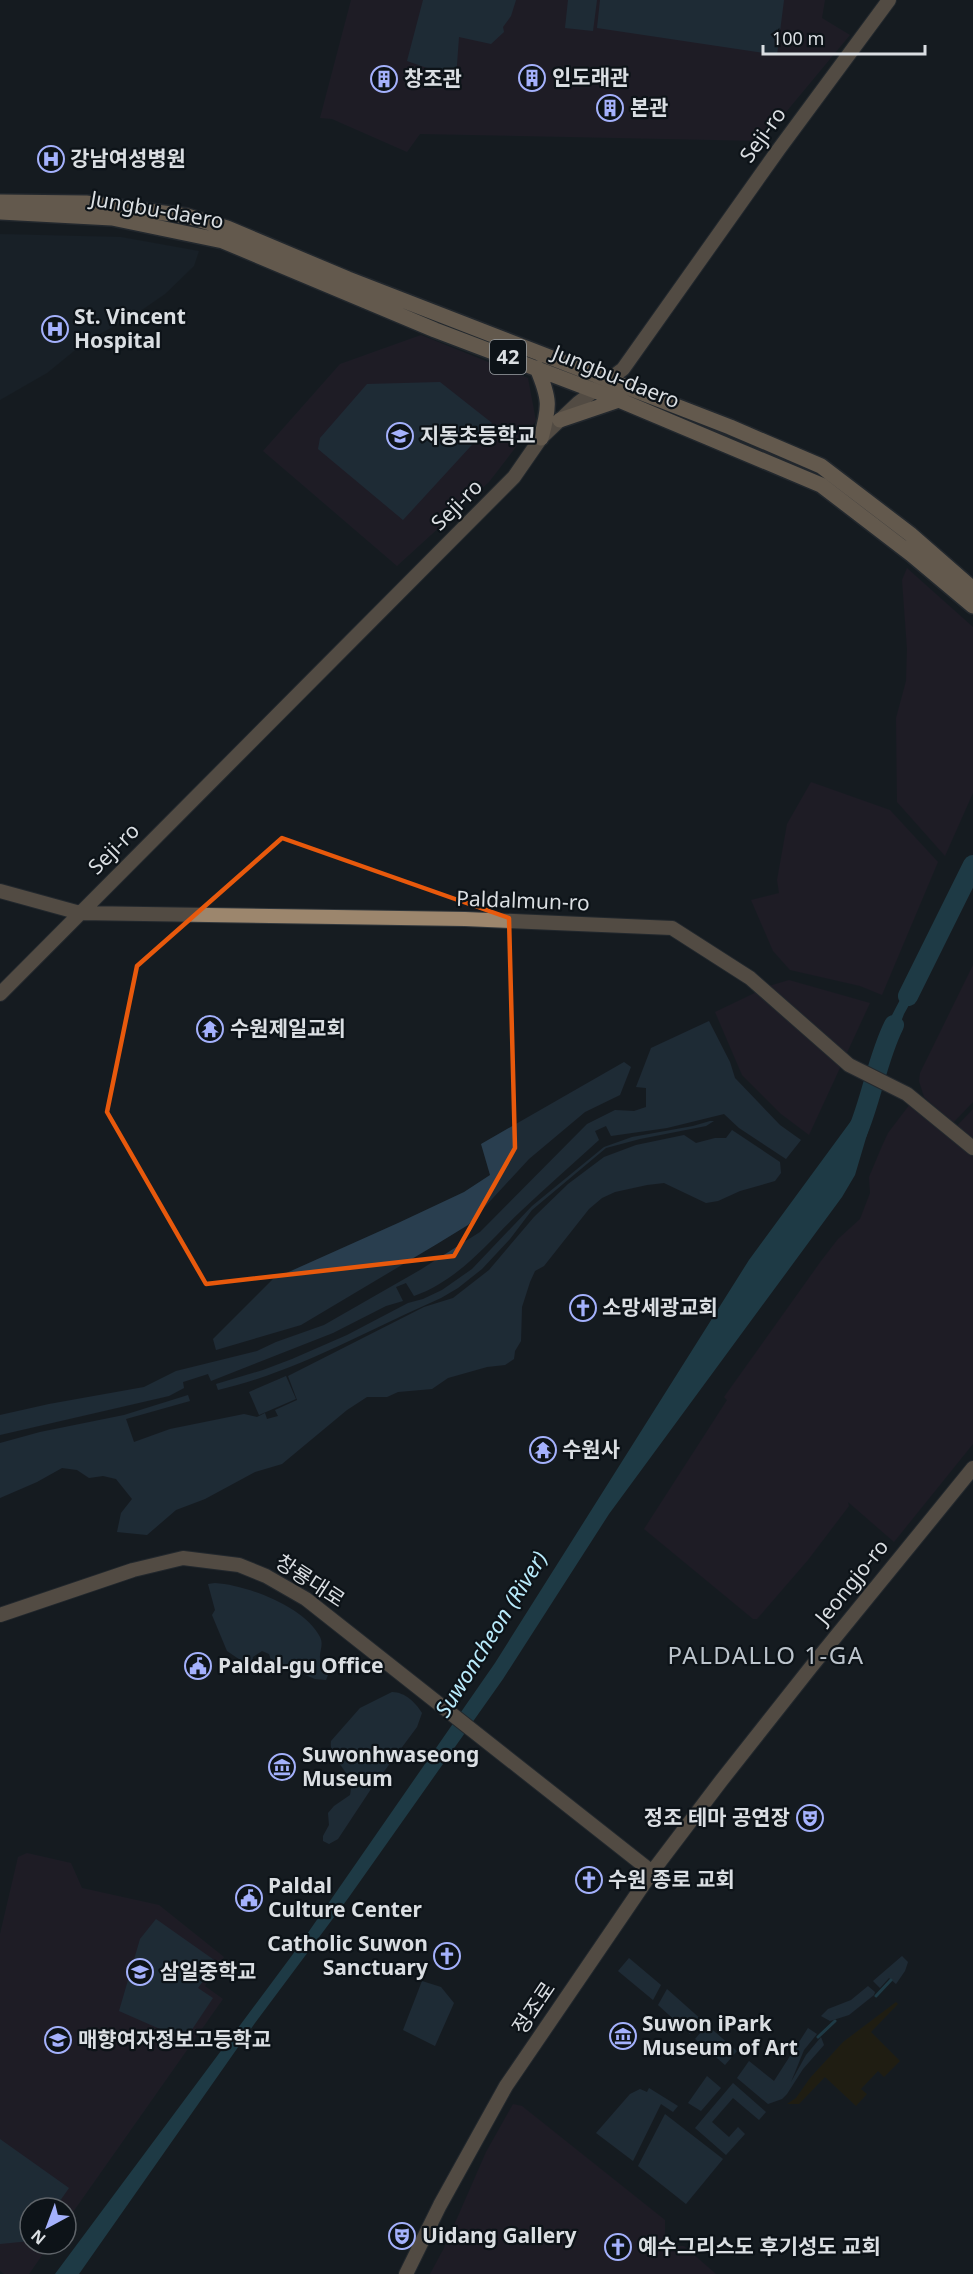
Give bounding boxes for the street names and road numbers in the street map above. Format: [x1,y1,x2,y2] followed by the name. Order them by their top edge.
[733,101,792,168] street label: Seji-ro
[86,183,226,235] street label: Jungbu-daero
[547,337,684,414] street label: Jungbu-daero
[490,340,526,374] road number: 42
[424,472,488,536] street label: Seji-ro
[81,816,145,880] street label: Seji-ro
[456,884,590,916] street label: Paldalmun-ro
[807,1533,894,1631] street label: Jeongjo-ro
[271,1547,351,1613] street label: 창룡대로
[505,1976,561,2039] street label: 정조로

